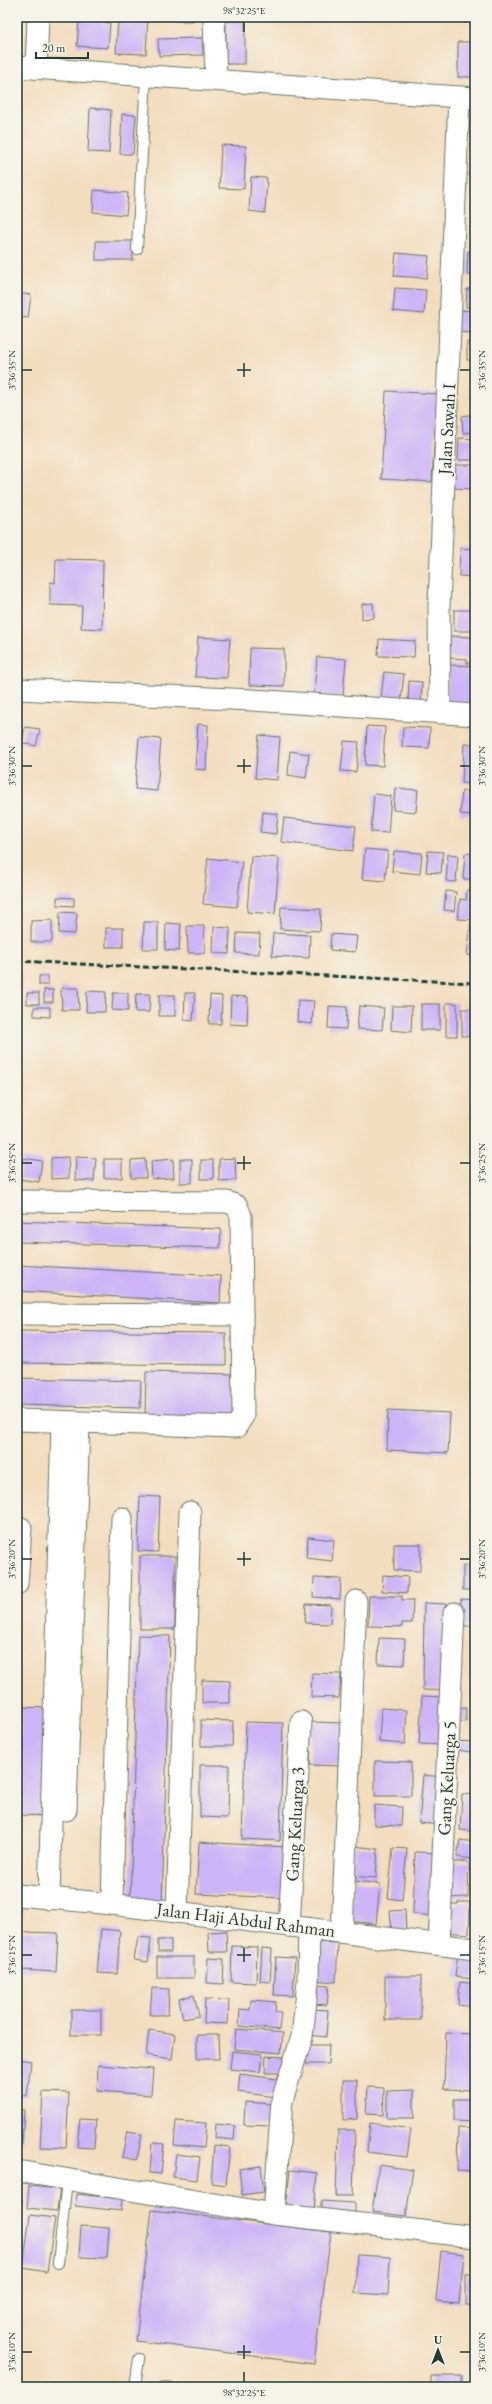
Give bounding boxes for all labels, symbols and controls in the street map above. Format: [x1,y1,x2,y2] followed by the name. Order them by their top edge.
[223,4,266,17] text: 98°32'25"E
[36,34,88,60] scale bar
[42,40,66,56] text: 20 m
[5,350,18,390] text: 3°36'35"N
[475,350,488,390] text: 3°36'35"N
[433,383,460,477] street label: Jalan Sawah I
[5,746,18,786] text: 3°36'30"N
[475,746,488,786] text: 3°36'30"N
[5,1143,18,1183] text: 3°36'25"N
[475,1143,488,1183] text: 3°36'25"N
[5,1539,18,1579] text: 3°36'20"N
[475,1539,488,1579] text: 3°36'20"N
[432,1720,461,1836] street label: Gang Keluarga 5
[280,1766,309,1882] street label: Gang Keluarga 3
[153,1897,337,1942] street label: Jalan Haji Abdul Rahman
[5,1935,18,1975] text: 3°36'15"N
[475,1935,488,1975] text: 3°36'15"N
[418,2330,458,2370] north arrow
[5,2332,18,2372] text: 3°36'10"N
[475,2332,488,2372] text: 3°36'10"N
[434,2333,443,2347] text: U
[223,2386,266,2399] text: 98°32'25"E

